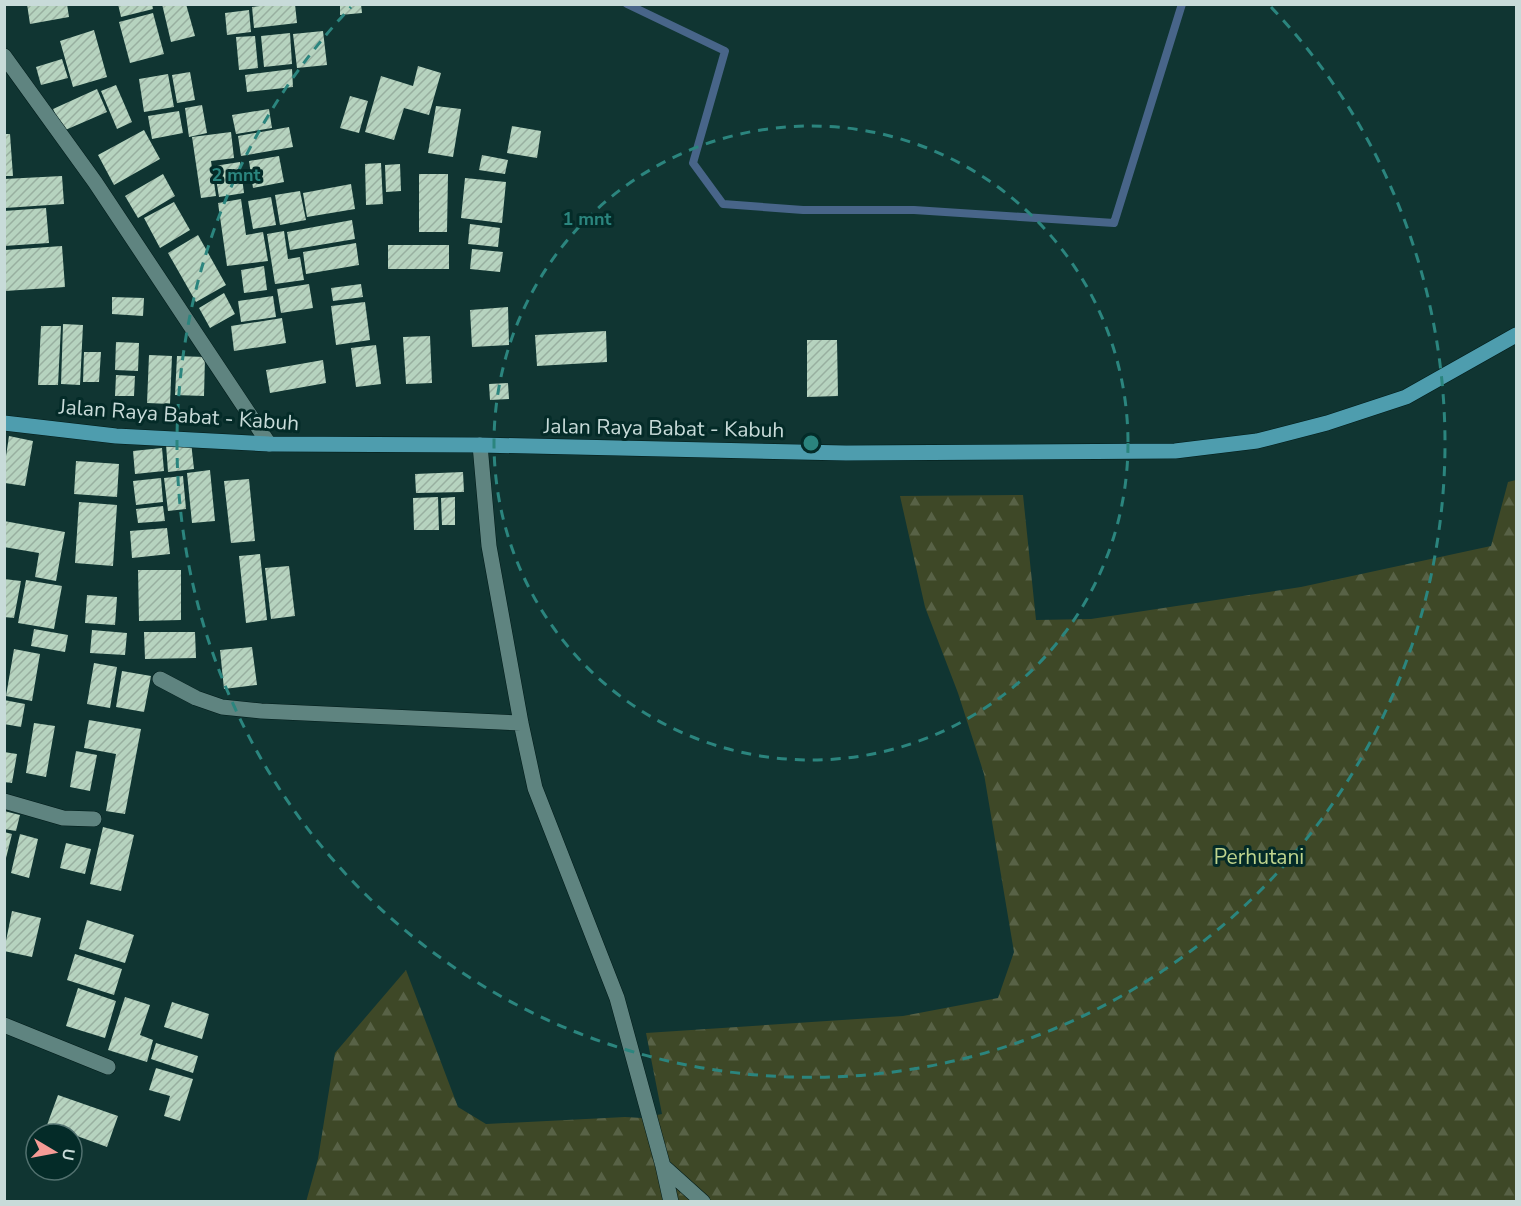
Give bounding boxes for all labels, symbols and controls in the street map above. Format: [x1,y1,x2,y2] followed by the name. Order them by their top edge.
[212,163,261,187] text: 2 mnt
[563,207,612,231] text: 1 mnt
[57,393,300,437] street label: Jalan Raya Babat - Kabuh
[542,412,785,444] street label: Jalan Raya Babat - Kabuh
[801,433,821,453] centre of rings
[1214,843,1304,871] park label: Perhutani
[24,1122,84,1182] north arrow
[56,1147,80,1162] text: U

